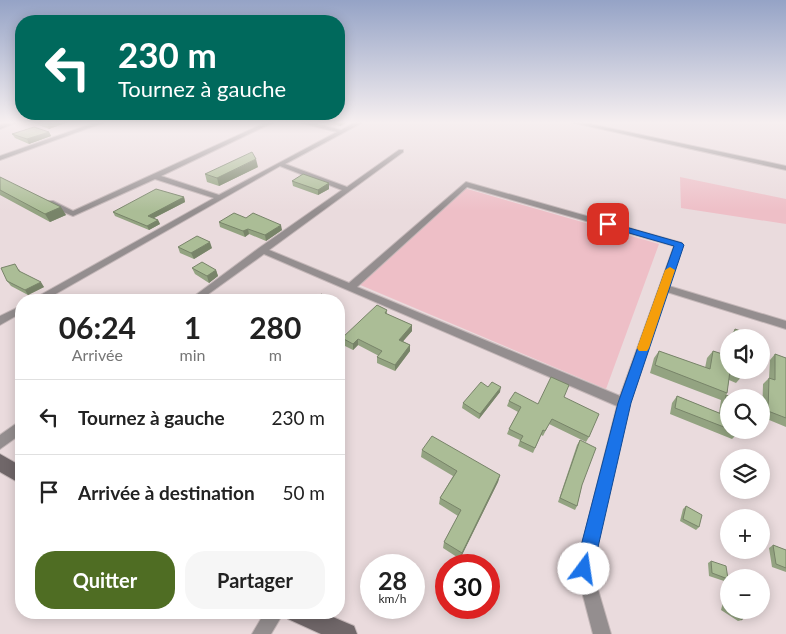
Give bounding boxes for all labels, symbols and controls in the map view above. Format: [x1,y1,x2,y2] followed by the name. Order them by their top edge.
[118,33,217,75] text: 230 m
[35,35,100,100] icon: left
[118,75,286,102] text: Tournez à gauche
[587,203,629,245] pin
[594,210,622,238] icon: arrive
[59,309,136,345] text: 06:24
[184,309,201,345] text: 1
[249,309,301,345] text: 280
[720,329,770,619] map controls
[720,329,770,379] button: sound
[72,345,123,364] text: Arrivée
[180,345,206,364] text: min
[269,345,282,364] text: m
[720,389,770,439] button: search
[35,403,63,431] icon: left
[78,406,225,429] text: Tournez à gauche
[271,406,325,429] text: 230 m
[720,449,770,499] button: layers
[35,478,63,506] icon: arrive
[78,481,255,504] text: Arrivée à destination
[282,481,325,504] text: 50 m
[720,509,770,559] button: +
[557,542,609,594] position arrow
[35,551,175,609] button: Quitter
[185,551,325,609] button: Partager
[435,554,500,619] speed limit sign: 30
[378,565,407,595] text: 28
[720,569,770,619] button: −
[378,591,407,606] text: km/h

